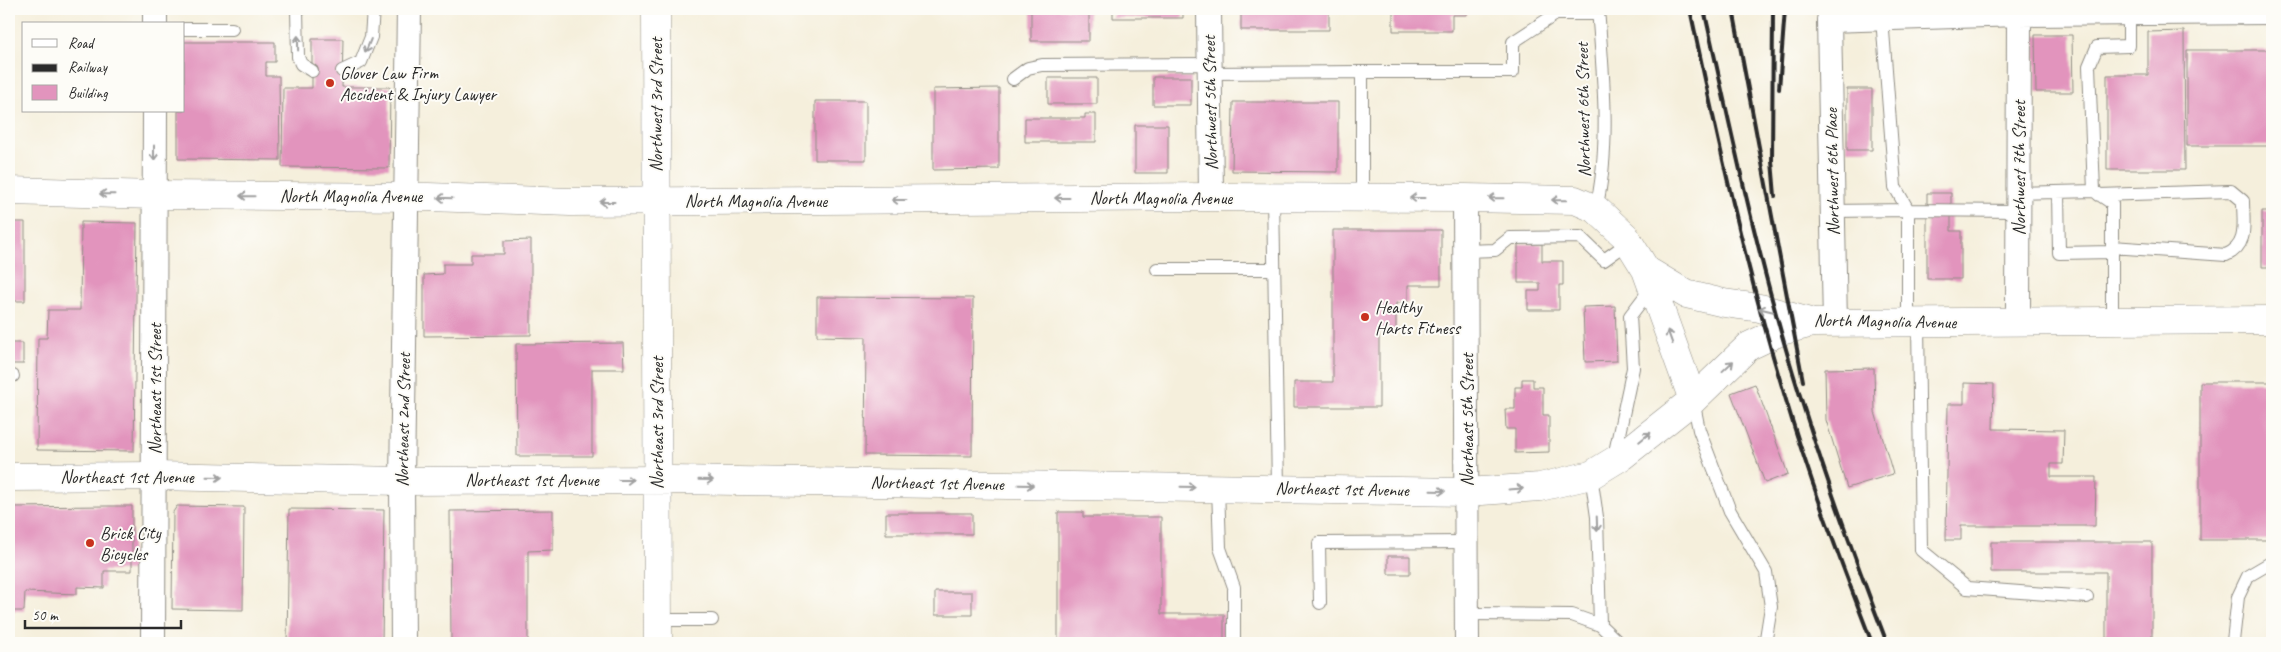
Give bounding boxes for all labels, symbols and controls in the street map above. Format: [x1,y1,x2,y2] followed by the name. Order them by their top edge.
[22,22,185,112] legend
[1198,33,1222,171] street label: Northwest 5th Street
[68,34,95,53] text: Road
[293,35,303,52] one-way arrow
[645,36,667,172] street label: Northwest 3rd Street
[362,38,372,53] one-way arrow
[1571,40,1595,178] street label: Northwest 6th Street
[68,58,109,77] text: Railway
[340,62,499,105] place label: Glover Law Firm Accident & Injury Lawyer
[324,77,336,89] marker: Glover Law Firm Accident & Injury Lawyer
[68,84,108,103] text: Building
[2008,99,2030,235] street label: Northwest 7th Street
[1820,107,1844,236] street label: Northwest 6th Place
[149,145,159,161] one-way arrow
[280,185,423,207] street label: North Magnolia Avenue
[1090,187,1233,209] street label: North Magnolia Avenue
[99,189,115,199] one-way arrow
[685,190,828,212] street label: North Magnolia Avenue
[240,191,256,201] one-way arrow
[437,193,453,202] one-way arrow
[1054,193,1070,203] one-way arrow
[1409,193,1425,203] one-way arrow
[1488,194,1504,203] one-way arrow
[891,195,908,205] one-way arrow
[1551,195,1567,205] one-way arrow
[600,197,616,207] one-way arrow
[1375,296,1462,339] place label: Healthy Harts Fitness
[1758,305,1774,314] one-way arrow
[1814,309,1958,333] street label: North Magnolia Avenue
[1359,311,1371,323] marker: Healthy Harts Fitness
[144,322,166,454] street label: Northeast 1st Street
[1665,330,1674,345] one-way arrow
[391,351,415,487] street label: Northeast 2nd Street
[1456,352,1478,486] street label: Northeast 5th Street
[646,355,668,489] street label: Northeast 3rd Street
[1722,360,1734,372] one-way arrow
[1639,432,1652,443] one-way arrow
[60,466,195,488] street label: Northeast 1st Avenue
[465,469,600,491] street label: Northeast 1st Avenue
[870,471,1005,495] street label: Northeast 1st Avenue
[206,472,223,482] one-way arrow
[617,475,633,485] one-way arrow
[698,475,714,485] one-way arrow
[1275,477,1410,501] street label: Northeast 1st Avenue
[1018,480,1034,489] one-way arrow
[1180,482,1196,492] one-way arrow
[1508,484,1524,493] one-way arrow
[1430,486,1446,496] one-way arrow
[1592,516,1602,532] one-way arrow
[100,522,163,565] place label: Brick City Bicycles
[84,537,96,549] marker: Brick City Bicycles
[25,597,181,629] scale bar
[32,606,59,625] text: 50 m

